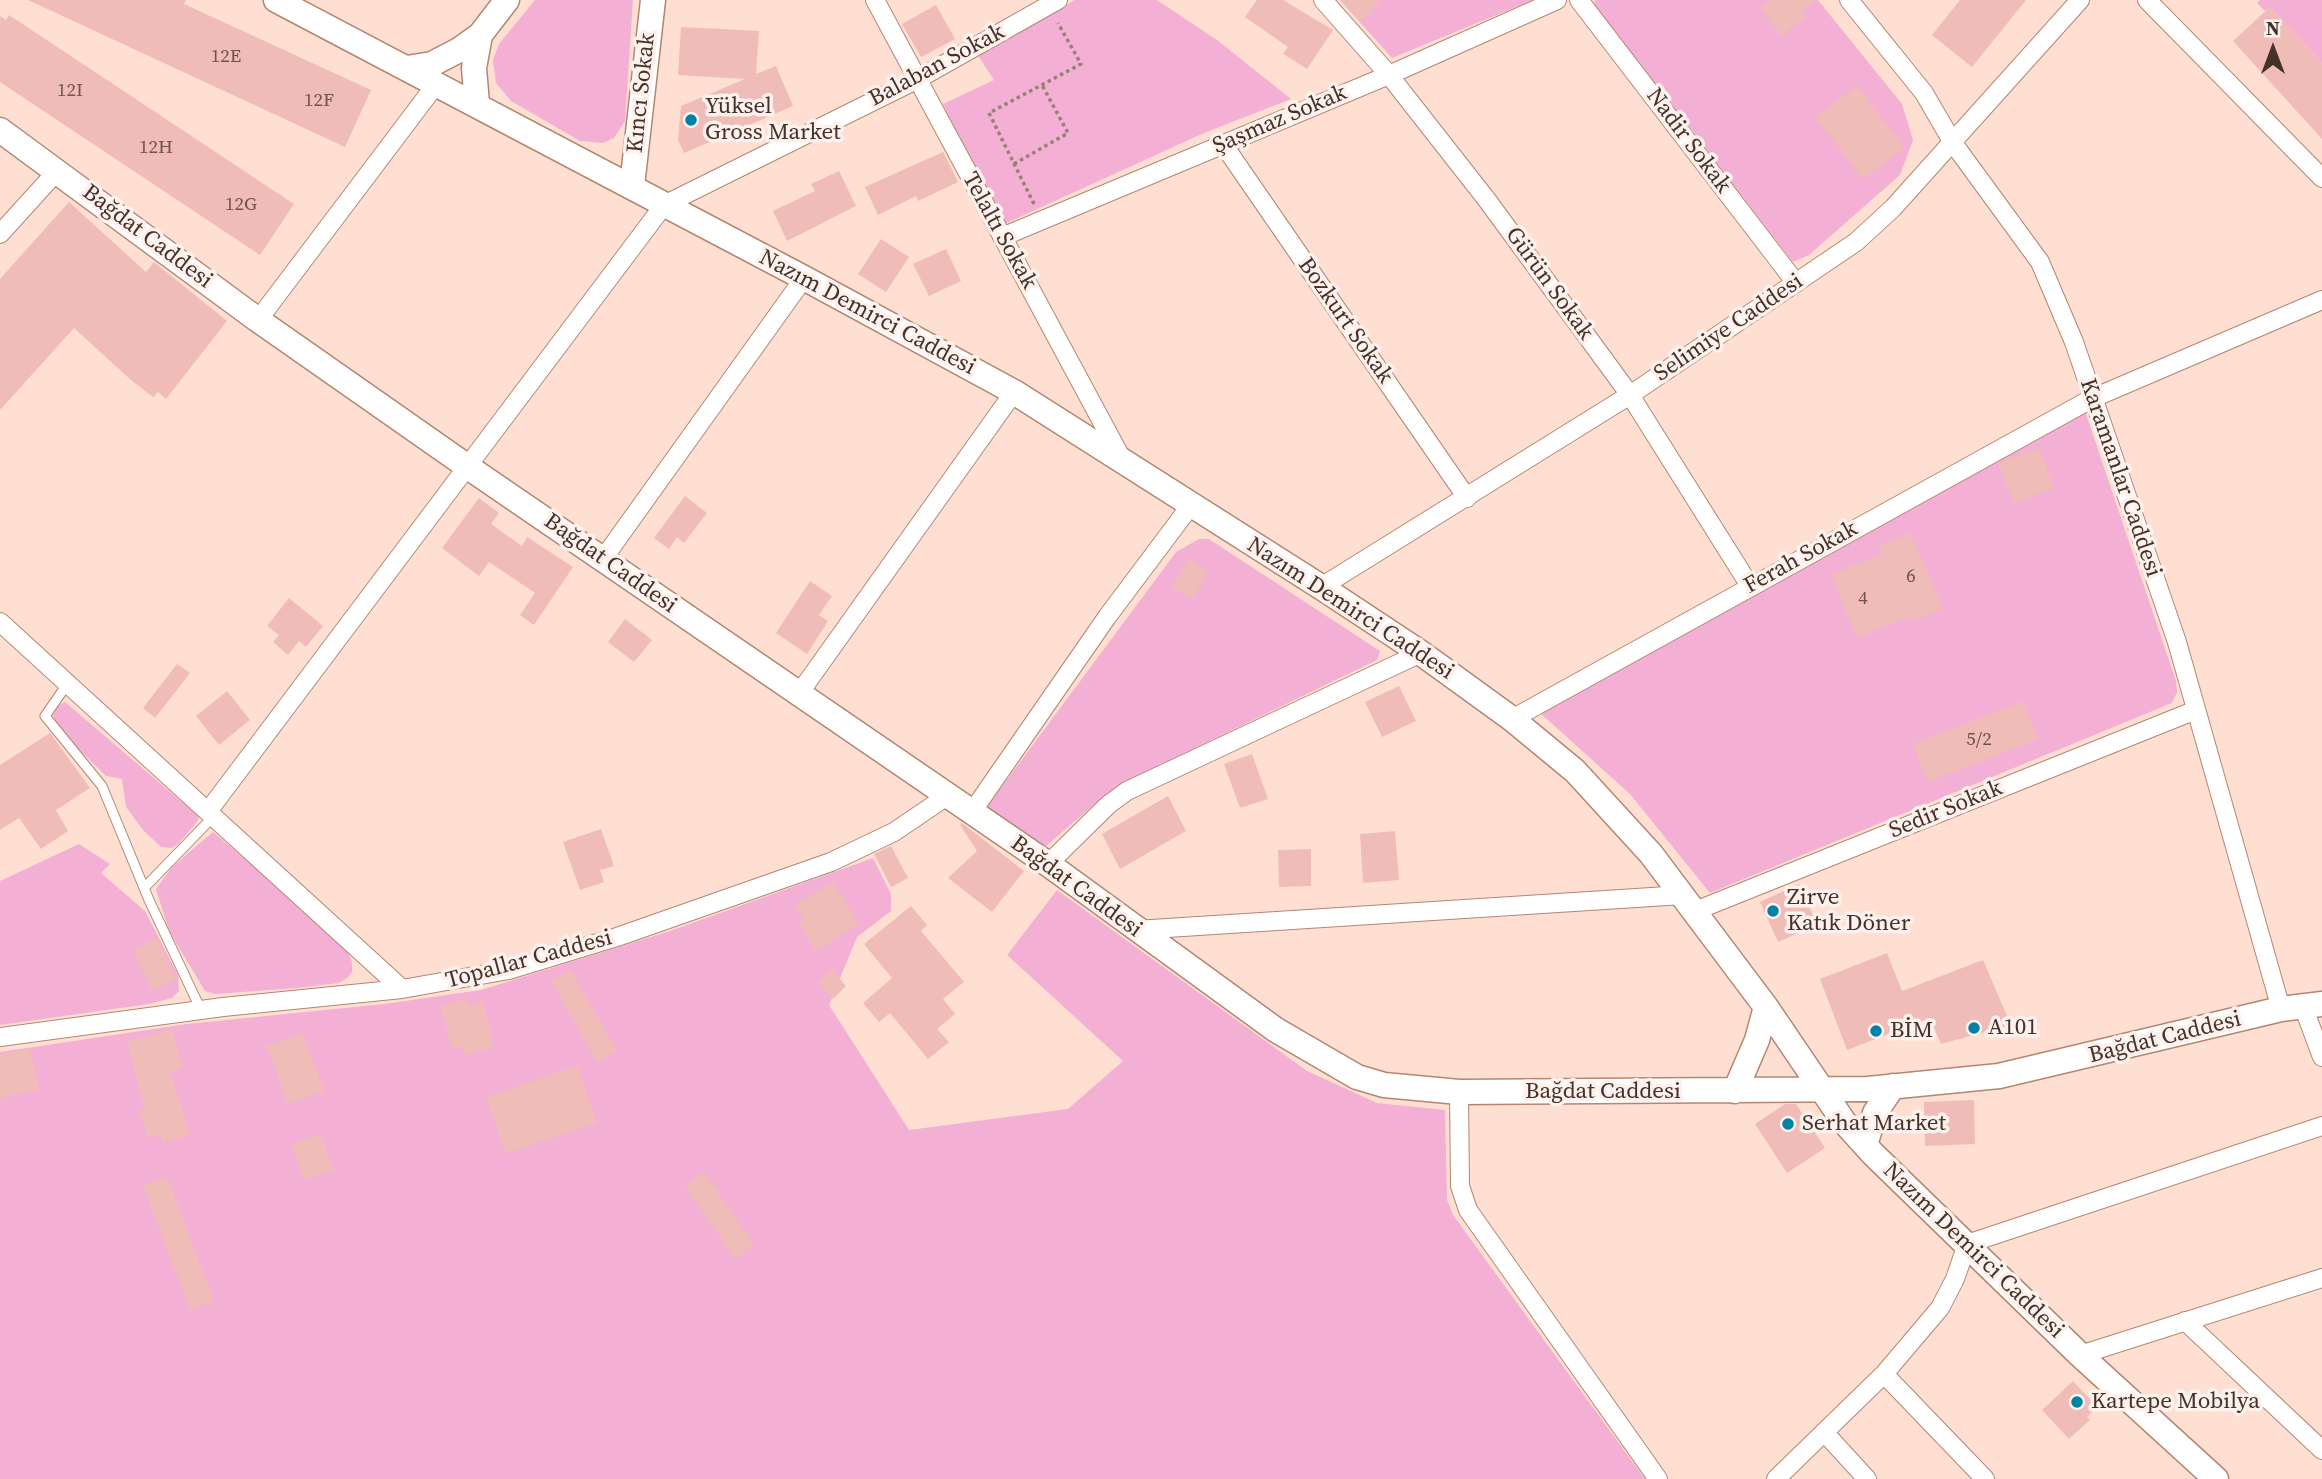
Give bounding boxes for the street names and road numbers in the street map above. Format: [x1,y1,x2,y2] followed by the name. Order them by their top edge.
[864,19,1010,113] street label: Balaban Sokak
[622,32,662,154] street label: Kıncı Sokak
[1209,79,1351,161] street label: Şaşmaz Sokak
[1640,83,1736,199] street label: Nadir Sokak
[955,168,1043,294] street label: Telaltı Sokak
[76,179,218,295] street label: Bağdat Caddesi
[1499,222,1599,346] street label: Gürün Sokak
[754,244,980,382] street label: Nazım Demirci Caddesi
[1291,253,1399,389] street label: Bozkurt Sokak
[1649,268,1809,388] street label: Selimiye Caddesi
[2073,375,2167,581] street label: Karamanlar Caddesi
[538,508,682,620] street label: Bağdat Caddesi
[1739,516,1863,600] street label: Ferah Sokak
[1241,532,1459,686] street label: Nazım Demirci Caddesi
[1885,775,2007,845] street label: Sedir Sokak
[1005,830,1147,944] street label: Bağdat Caddesi
[443,925,615,995] street label: Topallar Caddesi
[2086,1006,2244,1070] street label: Bağdat Caddesi
[1525,1078,1681,1106] street label: Bağdat Caddesi
[1877,1157,2069,1345] street label: Nazım Demirci Caddesi

